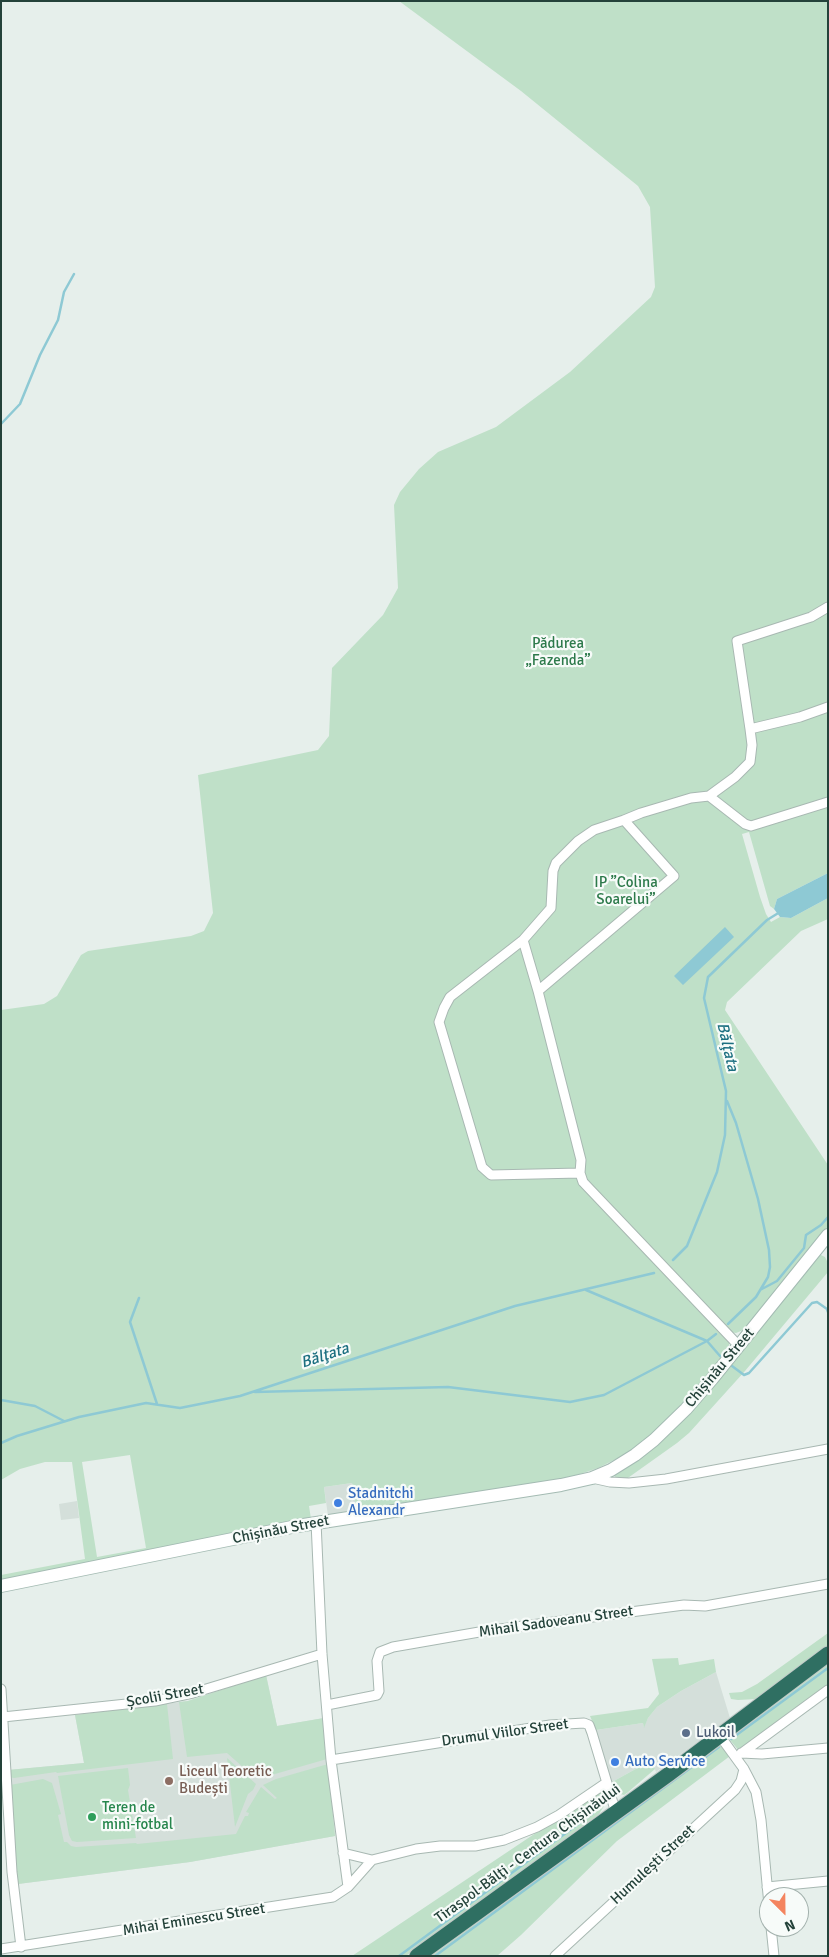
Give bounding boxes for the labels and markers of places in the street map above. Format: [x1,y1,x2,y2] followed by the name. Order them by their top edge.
[348,1485,414,1520] place label: Stadnitchi Alexandr
[332,1497,344,1509] marker: Stadnitchi Alexandr
[696,1724,735,1742] place label: Lukoil
[680,1727,692,1739] marker: Lukoil
[625,1753,705,1771] place label: Auto Service
[609,1756,621,1768] marker: Auto Service
[179,1763,272,1798] place label: Liceul Teoretic Budești
[163,1775,175,1787] marker: Liceul Teoretic Budești
[102,1799,173,1834] place label: Teren de mini-fotbal
[86,1811,98,1823] marker: Teren de mini-fotbal

